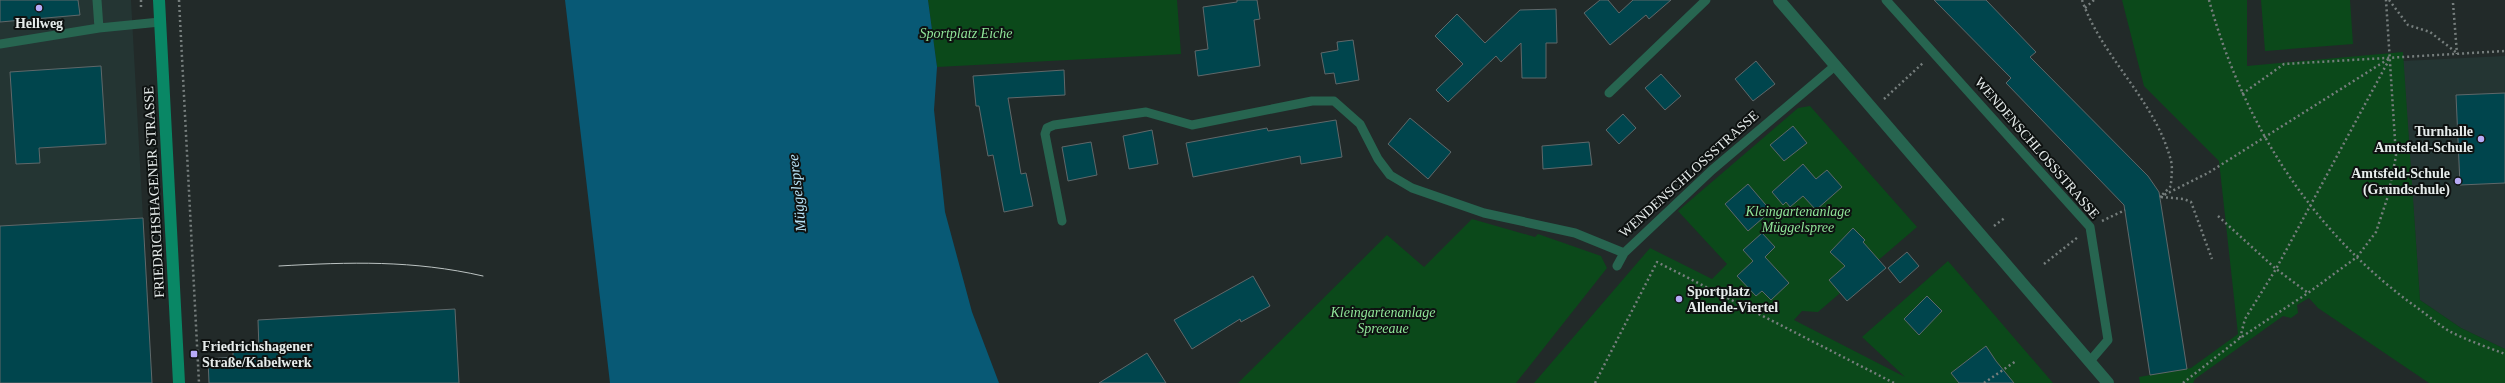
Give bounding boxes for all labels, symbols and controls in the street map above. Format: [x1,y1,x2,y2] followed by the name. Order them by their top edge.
[34,3,44,13] marker: Hellweg
[15,16,63,31] place label: Hellweg
[920,26,1012,41] park label: Sportplatz Eiche
[1972,74,2102,222] street label: WENDENSCHLOSSSTRASSE
[141,86,167,298] street label: FRIEDRICHSHAGENER STRASSE
[1616,108,1762,240] street label: WENDENSCHLOSSSTRASSE
[2374,124,2473,155] place label: Turnhalle Amtsfeld-Schule
[2476,134,2486,144] marker: Turnhalle Amtsfeld-Schule
[785,153,809,234] water label: Müggelspree
[2351,166,2450,198] place label: Amtsfeld-Schule (Grundschule)
[2453,176,2463,186] marker: Amtsfeld-Schule (Grundschule)
[1745,204,1851,235] park label: Kleingartenanlage Müggelspree
[1687,284,1778,315] place label: Sportplatz Allende-Viertel
[1674,294,1684,304] marker: Sportplatz Allende-Viertel
[1330,305,1436,336] park label: Kleingartenanlage Spreeaue
[202,339,312,370] place label: Friedrichshagener Straße/Kabelwerk
[189,349,199,359] marker: Friedrichshagener Straße/Kabelwerk

